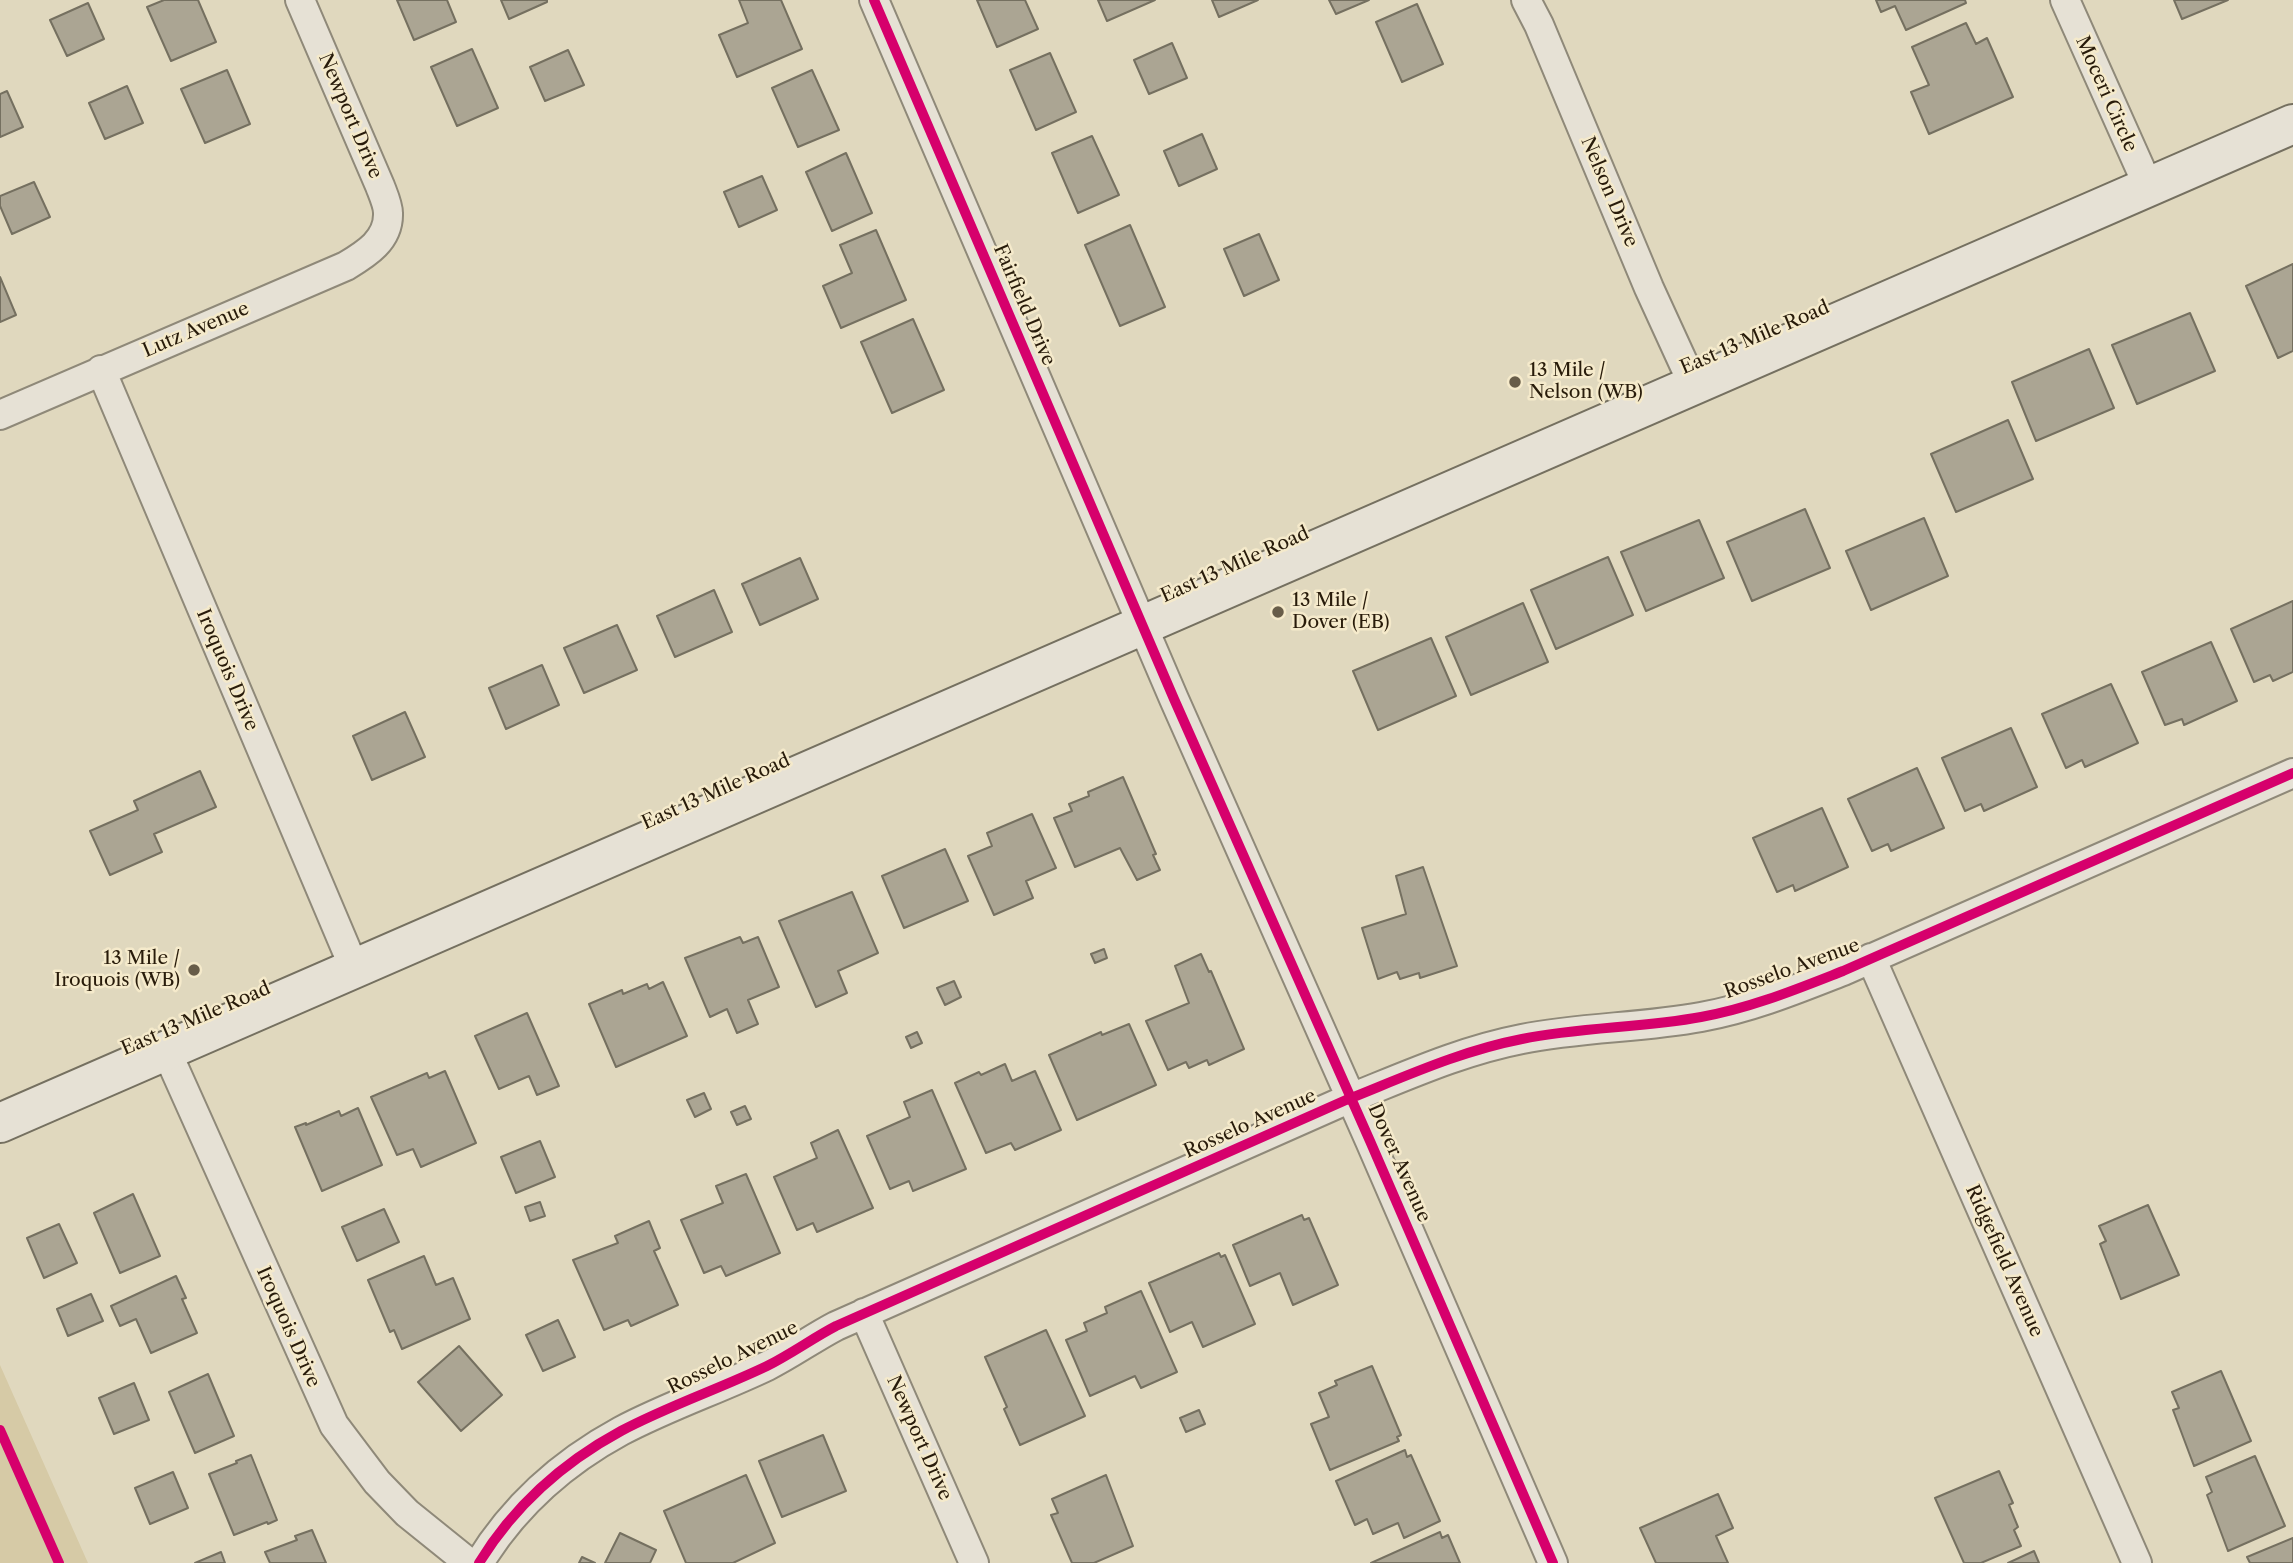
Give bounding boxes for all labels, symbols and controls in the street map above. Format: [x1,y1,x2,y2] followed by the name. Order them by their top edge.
[2070,33,2142,155] street label: Moceri Circle
[313,50,387,182] street label: Newport Drive
[1575,133,1643,251] street label: Nelson Drive
[988,241,1060,369] street label: Fairfield Drive
[1677,296,1833,380] street label: East 13 Mile Road
[139,297,253,363] street label: Lutz Avenue
[1529,360,1643,404] place label: 13 Mile / Nelson (WB)
[1507,374,1523,390] marker: 13 Mile / Nelson (WB)
[1157,522,1313,608] street label: East 13 Mile Road
[1292,590,1390,634] place label: 13 Mile / Dover (EB)
[1270,604,1286,620] marker: 13 Mile / Dover (EB)
[191,606,263,734] street label: Iroquois Drive
[638,749,794,835] street label: East 13 Mile Road
[1721,934,1863,1004] street label: Rosselo Avenue
[54,948,180,992] place label: 13 Mile / Iroquois (WB)
[186,962,202,978] marker: 13 Mile / Iroquois (WB)
[118,977,274,1061] street label: East 13 Mile Road
[1180,1085,1320,1163] street label: Rosselo Avenue
[1363,1100,1435,1226] street label: Dover Avenue
[1960,1181,2048,1341] street label: Ridgefield Avenue
[251,1263,325,1391] street label: Iroquois Drive
[664,1317,802,1399] street label: Rosselo Avenue
[881,1372,957,1504] street label: Newport Drive

